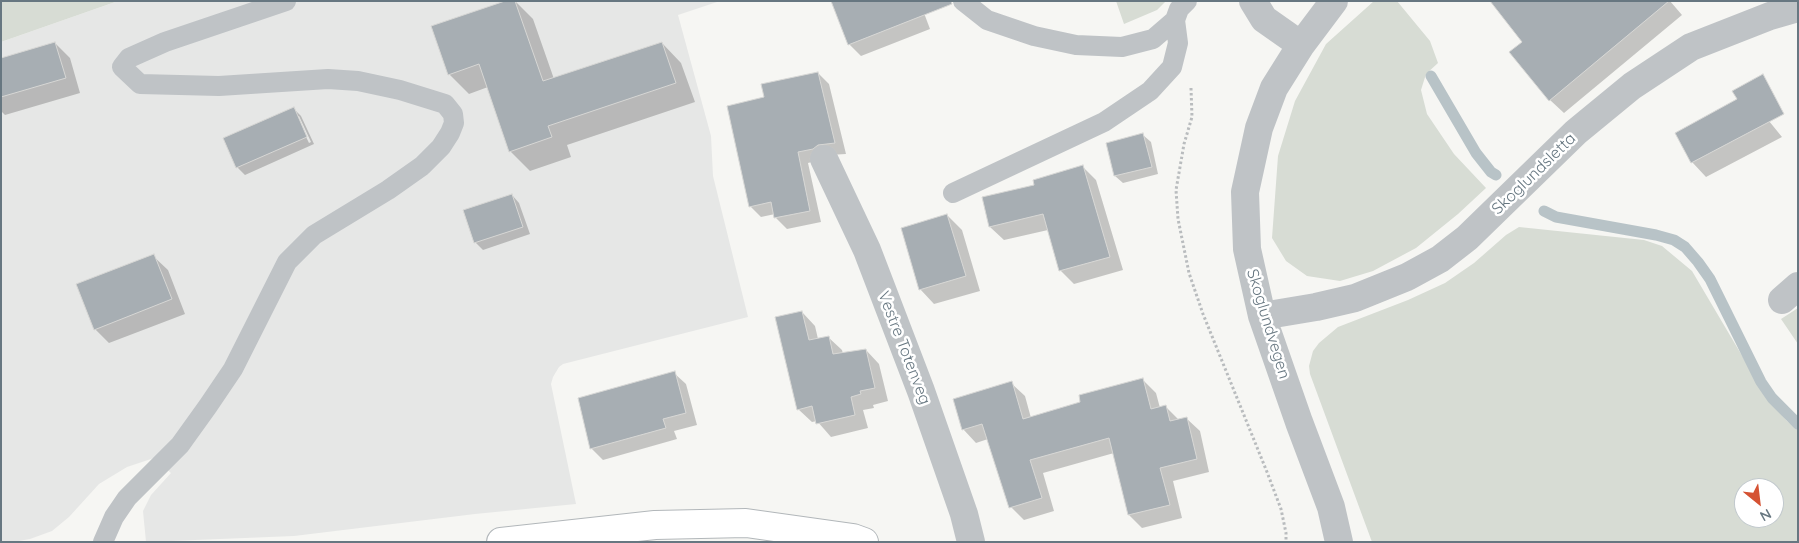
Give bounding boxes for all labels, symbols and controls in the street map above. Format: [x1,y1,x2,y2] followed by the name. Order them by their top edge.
[1488,129,1580,219] street label: Skoglundsletta
[1242,267,1294,381] street label: Skoglundvegen
[874,289,934,407] street label: Vestre Totenveg
[1734,478,1784,528] north arrow
[1757,505,1775,526] text: N

